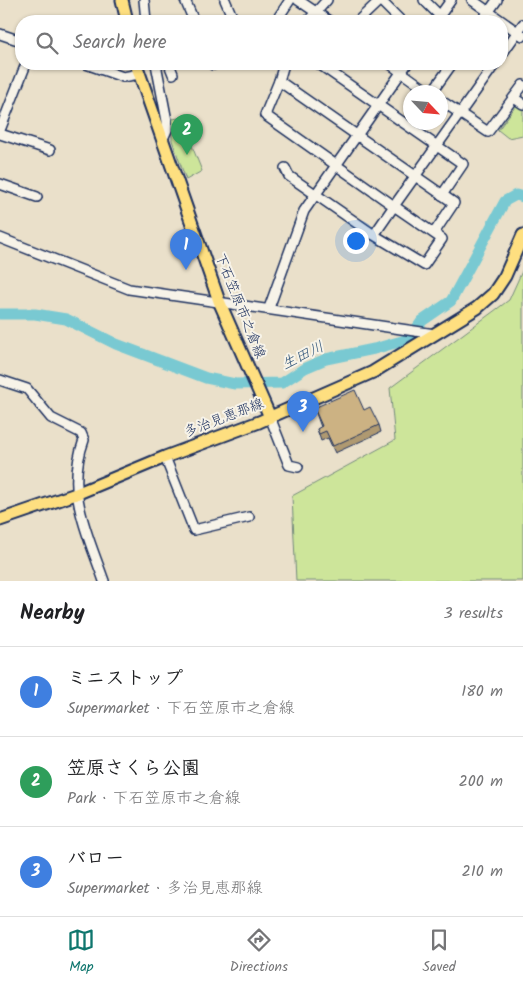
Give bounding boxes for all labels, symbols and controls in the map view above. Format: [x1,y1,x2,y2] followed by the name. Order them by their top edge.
[15,15,508,70] search box
[73,28,167,58] text: Search here
[33,29,61,57] icon: search
[403,85,448,130] north arrow
[171,114,203,155] pin: 2
[343,228,369,254] your location
[170,229,202,270] pin: 1
[209,250,271,362] street label: 下石笠原市之倉線
[278,335,328,377] water label: 生田川
[287,391,319,432] pin: 3
[181,393,267,443] street label: 多治見恵那線
[20,597,85,630] text: Nearby
[444,601,503,626] text: 3 results
[67,664,183,694] text: ミニストップ
[34,679,38,704] text: 1
[461,679,503,704] text: 180 m
[67,696,294,721] text: Supermarket · 下石笠原市之倉線
[67,754,200,784] text: 笠原さくら公園
[31,769,41,794] text: 2
[459,769,503,794] text: 200 m
[67,786,241,811] text: Park · 下石笠原市之倉線
[67,844,124,874] text: バロー
[32,859,40,884] text: 3
[462,859,503,884] text: 210 m
[67,876,262,901] text: Supermarket · 多治見恵那線
[67,926,95,978] tab: Map
[230,926,288,978] tab: Directions
[422,926,456,978] tab: Saved

